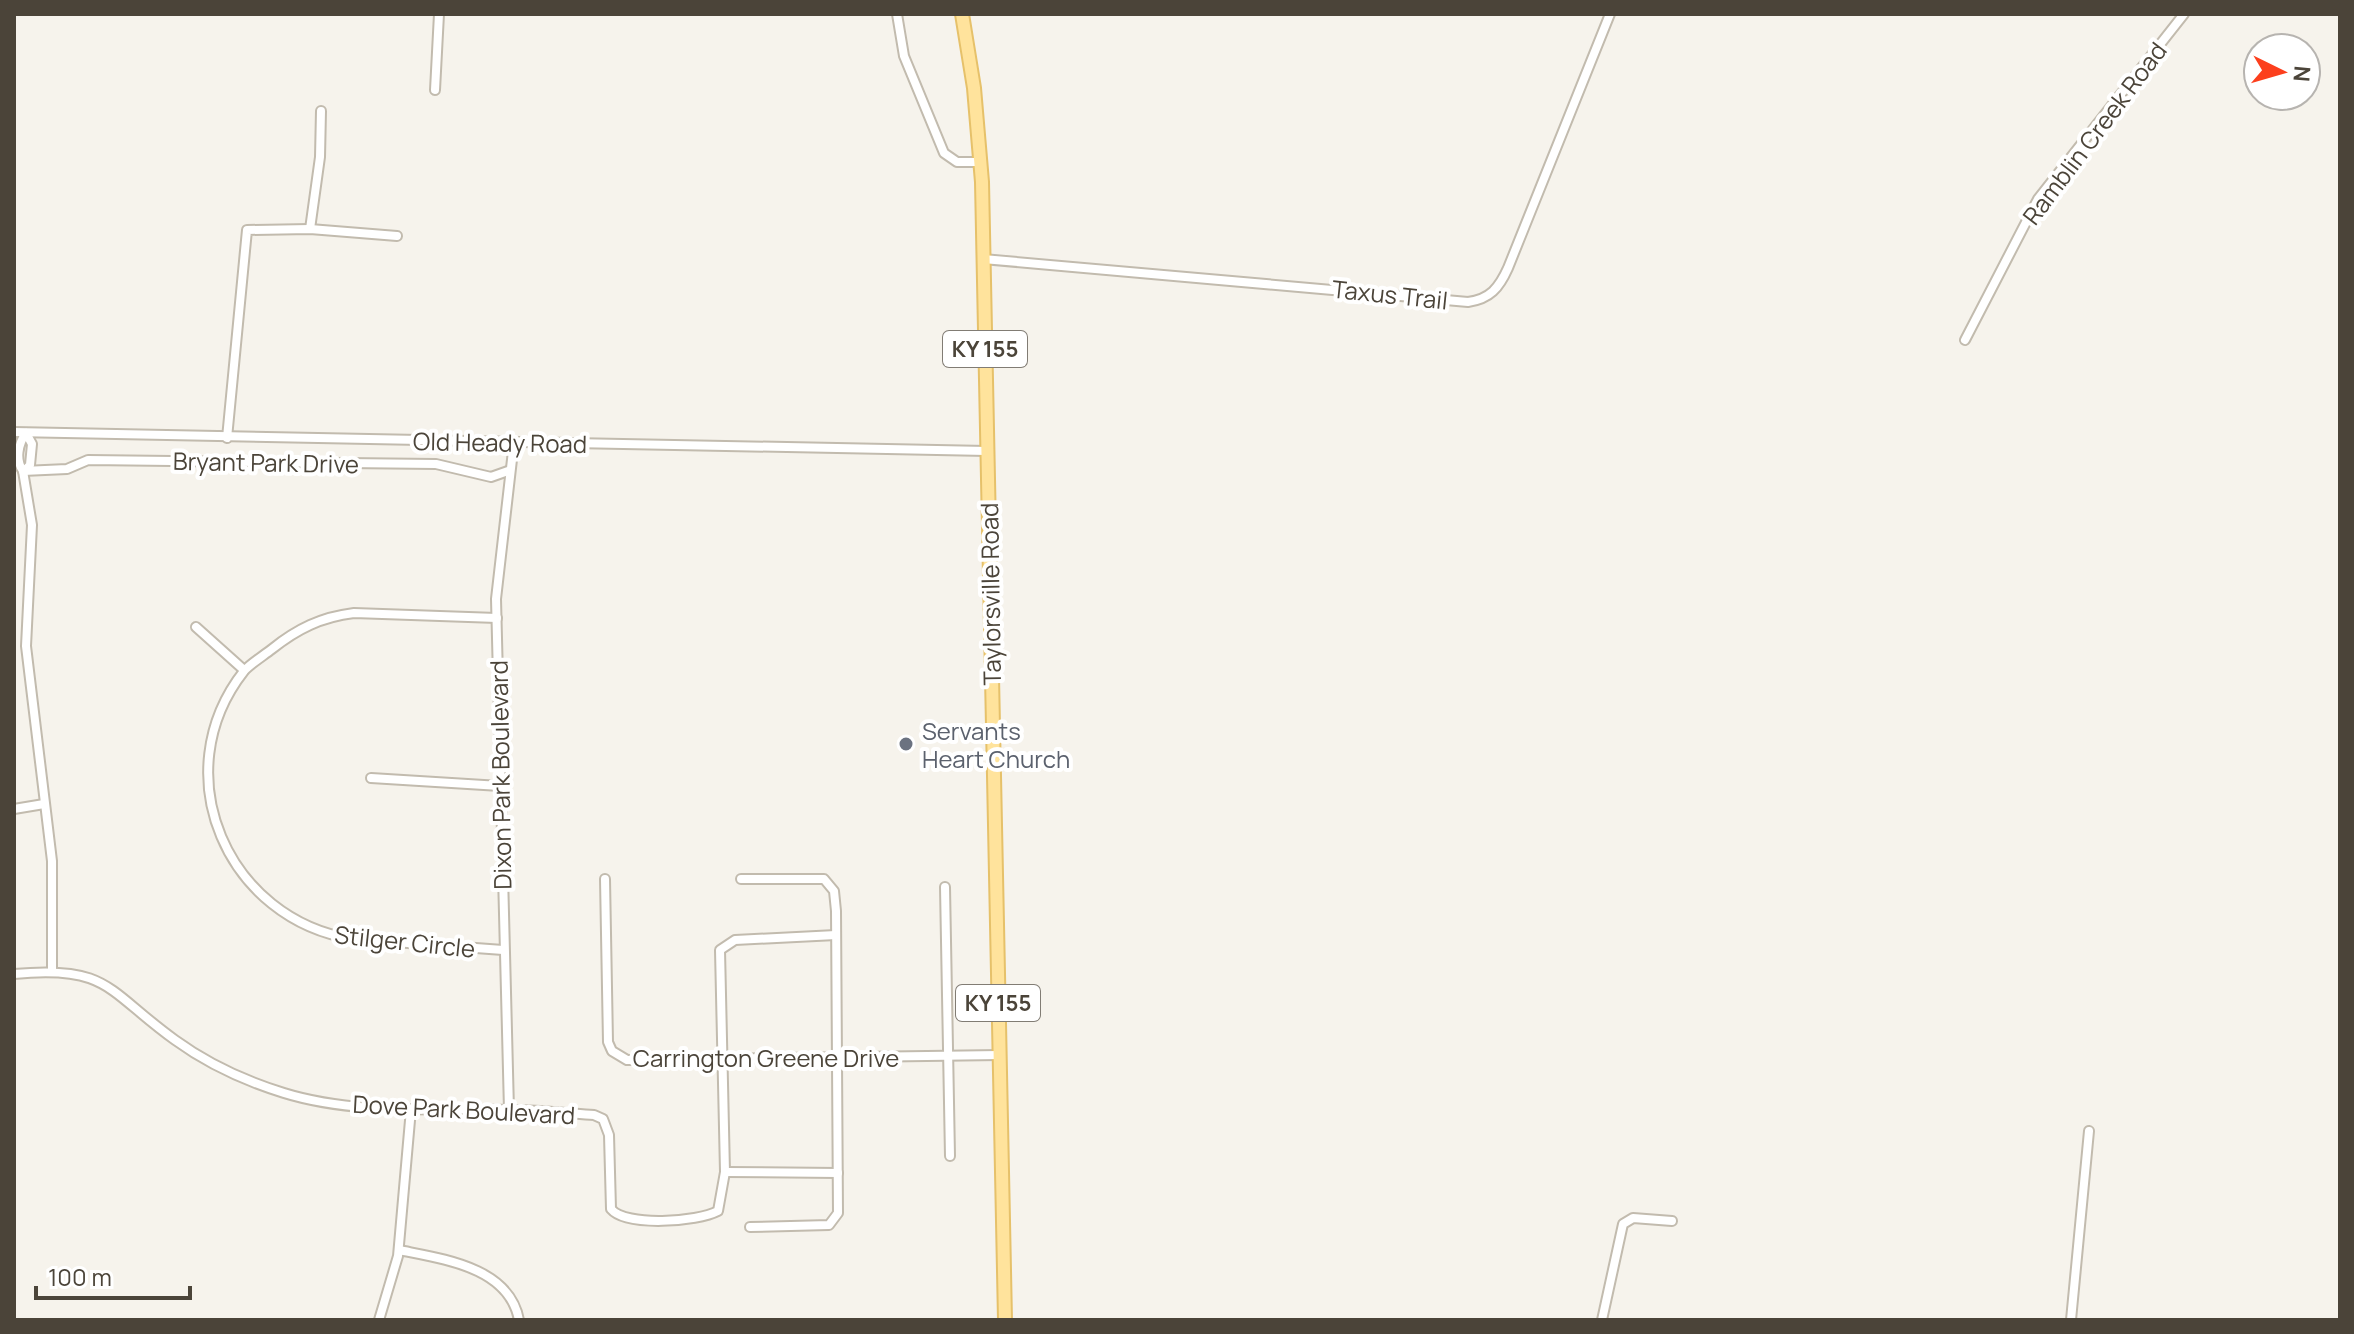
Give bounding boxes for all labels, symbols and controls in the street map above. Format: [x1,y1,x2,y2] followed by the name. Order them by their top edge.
[2242,32,2322,112] north arrow
[2014,35,2174,231] street label: Ramblin Creek Road
[2286,65,2318,83] text: N
[1331,272,1449,316] street label: Taxus Trail
[943,331,1027,367] road number: KY 155
[413,424,587,460] street label: Old Heady Road
[173,444,359,480] street label: Bryant Park Drive
[972,502,1008,686] street label: Taylorsville Road
[481,660,519,890] street label: Dixon Park Boulevard
[922,714,1070,775] place label: Servants Heart Church
[897,735,915,753] marker: Servants Heart Church
[333,917,477,965] street label: Stilger Circle
[956,985,1040,1021] road number: KY 155
[633,1041,899,1074] street label: Carrington Greene Drive
[352,1087,576,1131] street label: Dove Park Boulevard
[36,1250,190,1300] scale bar
[48,1260,112,1293] text: 100 m

